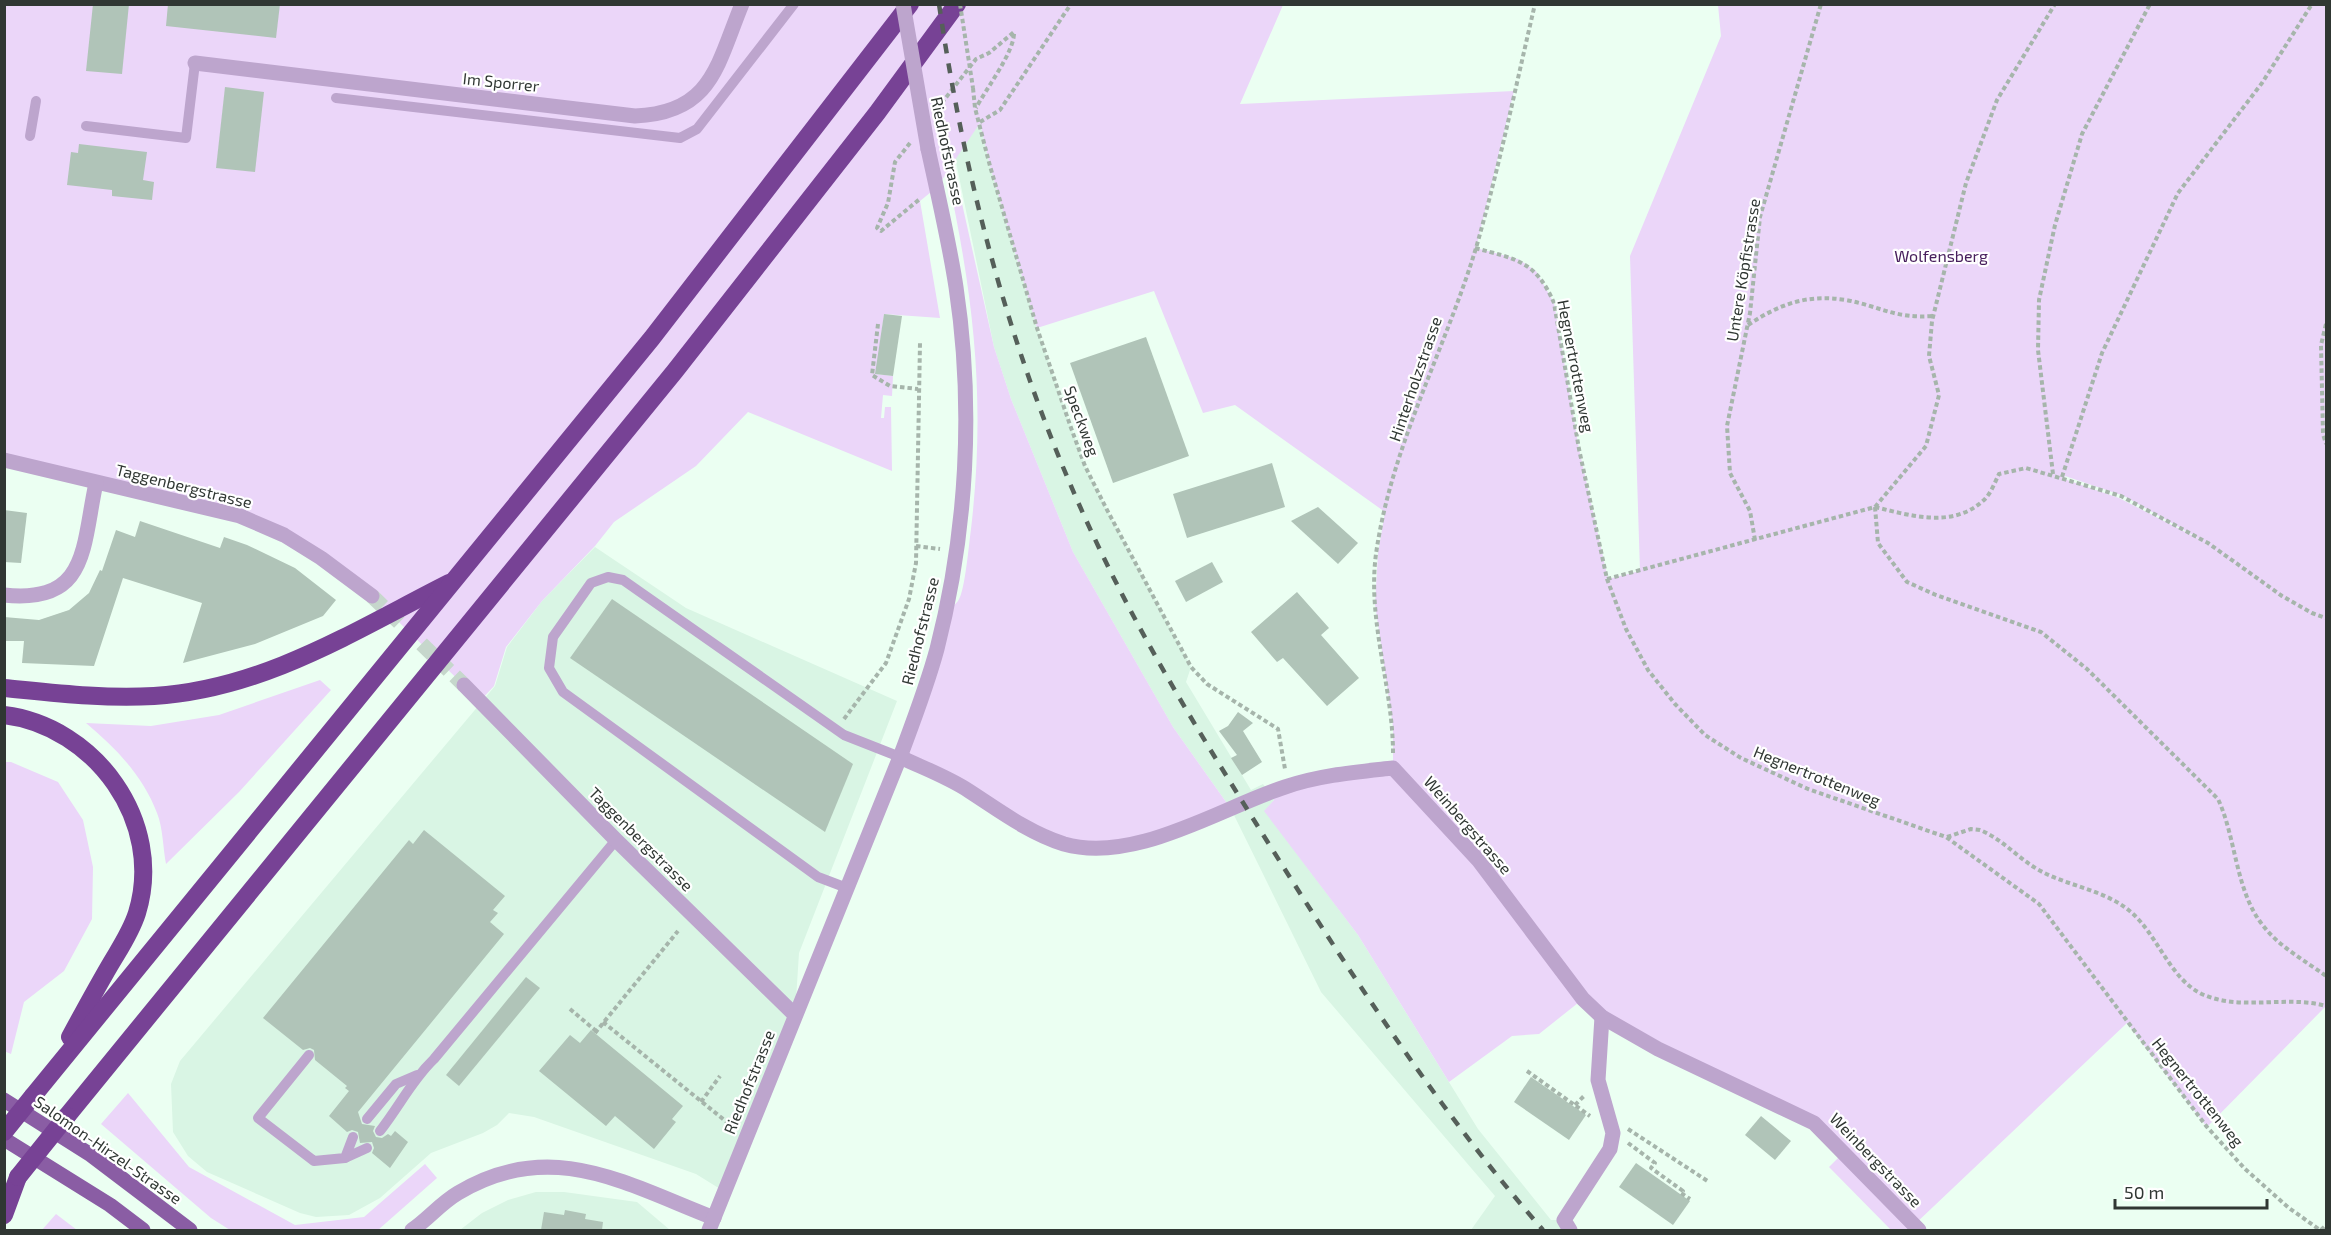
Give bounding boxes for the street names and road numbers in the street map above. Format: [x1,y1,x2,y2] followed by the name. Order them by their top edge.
[462,68,541,95] street label: Im Sporrer
[928,95,969,207] street label: Riedhofstrasse
[1722,197,1763,343] street label: Untere Köpfistrasse
[1554,298,1599,434] street label: Hegnertrottenweg
[1384,314,1445,444] street label: Hinterholzstrasse
[1061,383,1104,459] street label: Speckweg
[114,459,254,512] street label: Taggenbergstrasse
[897,575,942,687] street label: Riedhofstrasse
[1751,742,1883,810] street label: Hegnertrottenweg
[1421,772,1516,878] street label: Weinbergstrasse
[585,783,697,895] street label: Taggenbergstrasse
[719,1027,778,1137] street label: Riedhofstrasse
[2149,1033,2248,1150] street label: Hegnertrottenweg
[31,1091,186,1208] street label: Salomon-Hirzel-Strasse
[1826,1108,1926,1211] street label: Weinbergstrasse

